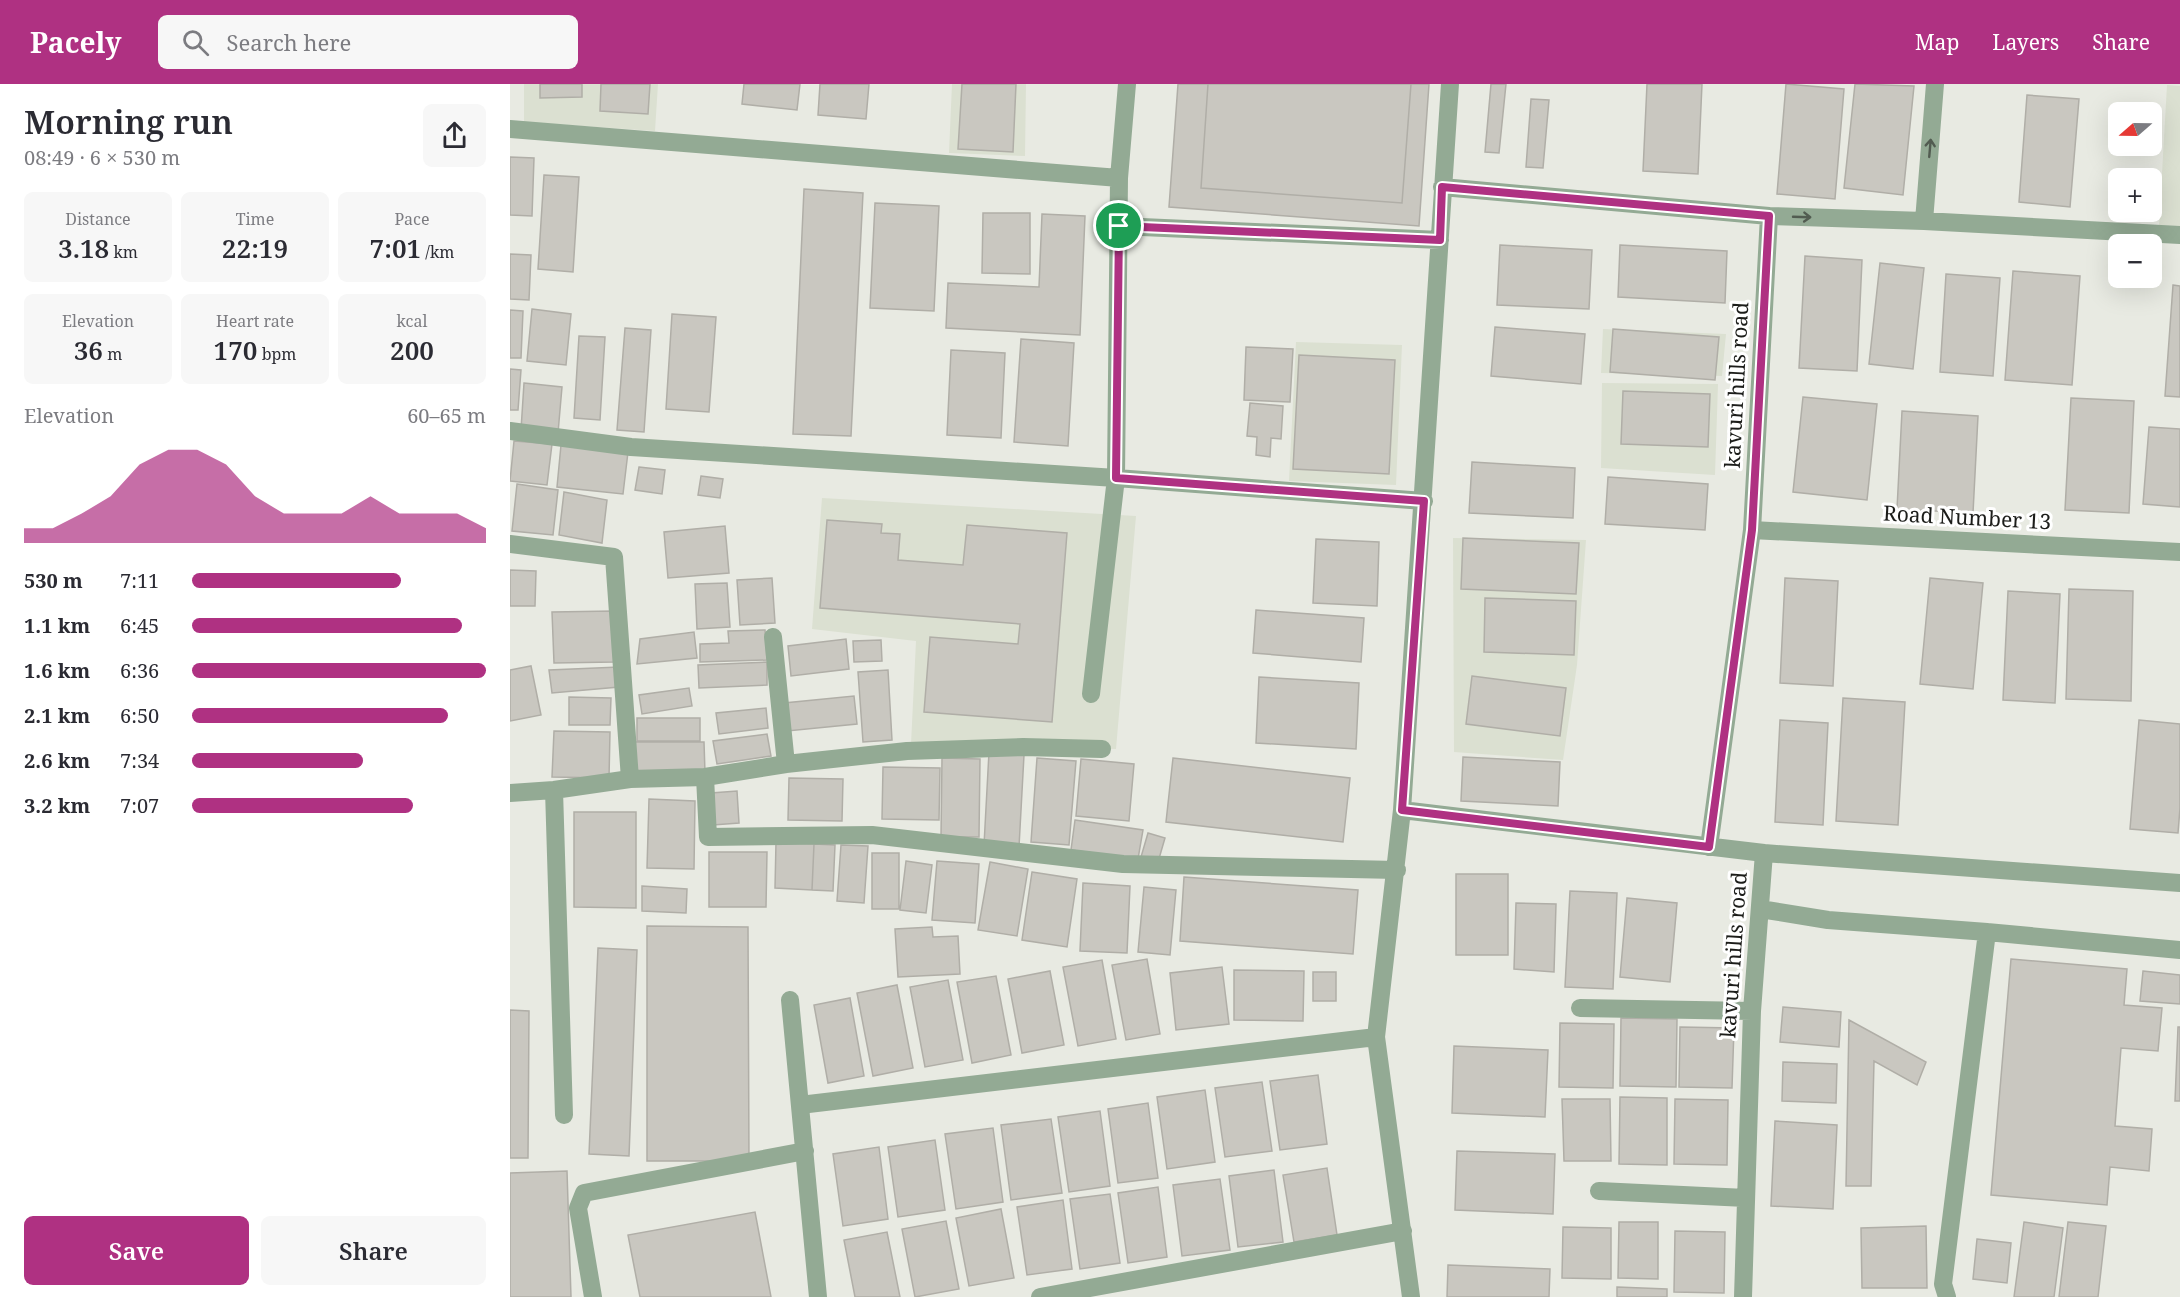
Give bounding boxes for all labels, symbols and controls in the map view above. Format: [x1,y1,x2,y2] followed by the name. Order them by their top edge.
[158,15,578,69] search box
[30,23,122,61] text: Pacely
[179,26,212,59] icon: search
[227,27,351,57] text: Search here
[1915,28,1959,56] text: Map
[1992,28,2059,56] text: Layers
[2092,28,2150,56] text: Share
[24,99,233,144] text: Morning run
[2108,102,2162,156] north arrow
[2108,102,2162,288] map controls
[423,104,486,167] button: share
[1925,138,1936,158] one-way arrow
[24,144,180,171] text: 08:49 · 6 × 530 m
[2108,168,2162,222] button: +
[1093,200,1144,251] pin
[65,208,131,230] text: Distance
[236,208,274,230] text: Time
[394,208,430,230] text: Pace
[1102,209,1135,242] icon: arrive
[1792,211,1812,222] one-way arrow
[58,230,109,266] text: 3.18
[222,230,288,266] text: 22:19
[370,230,421,266] text: 7:01
[2108,234,2162,288] button: −
[109,241,138,263] text: km
[421,241,454,263] text: /km
[1718,301,1754,469] street label: kavuri hills road
[62,310,134,332] text: Elevation
[216,310,294,332] text: Heart rate
[397,310,427,332] text: kcal
[74,332,103,368] text: 36
[214,332,257,368] text: 170
[390,332,434,368] text: 200
[103,343,122,365] text: m
[257,343,296,365] text: bpm
[24,402,114,429] text: Elevation
[407,402,486,429] text: 60–65 m
[1882,499,2052,535] street label: Road Number 13
[24,567,83,594] text: 530 m
[120,567,159,594] text: 7:11
[24,612,90,639] text: 1.1 km
[120,612,159,639] text: 6:45
[24,657,90,684] text: 1.6 km
[120,657,159,684] text: 6:36
[24,702,90,729] text: 2.1 km
[120,702,159,729] text: 6:50
[24,747,90,774] text: 2.6 km
[120,747,159,774] text: 7:34
[24,792,90,819] text: 3.2 km
[120,792,159,819] text: 7:07
[1713,871,1753,1039] street label: kavuri hills road
[24,1216,249,1285] button: Save
[261,1216,486,1285] button: Share

